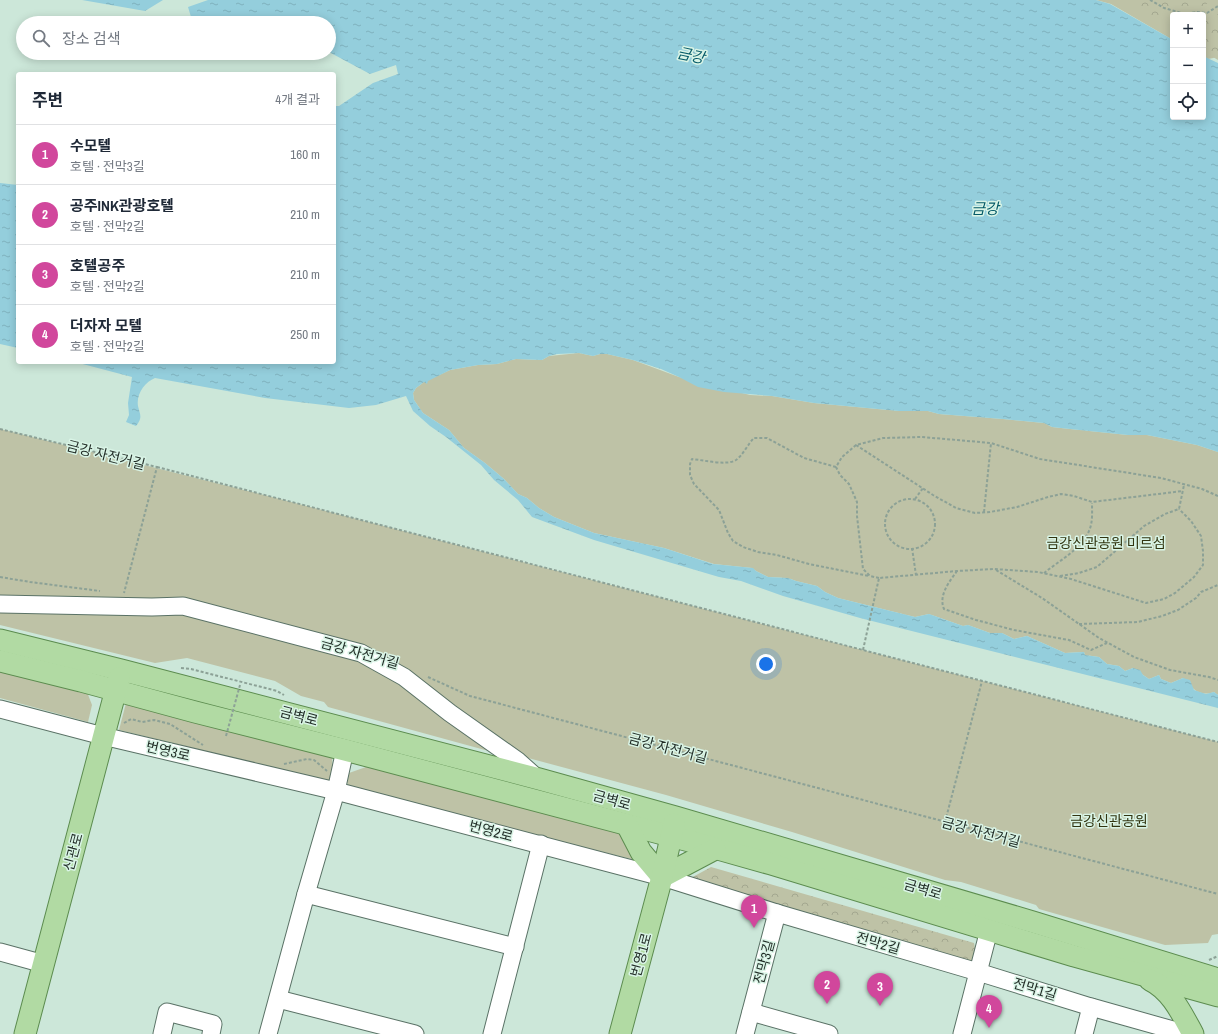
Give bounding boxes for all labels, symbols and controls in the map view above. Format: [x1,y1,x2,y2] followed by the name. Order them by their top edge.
[1170,12,1206,120] map controls
[1170,12,1206,48] button: +
[16,16,336,60] search box
[30,27,52,49] icon: search
[62,28,121,49] text: 장소 검색
[675,42,709,69] water label: 금강
[1170,48,1206,84] button: −
[1170,84,1206,120] button: locate
[32,88,63,111] text: 주변
[275,91,320,108] text: 4개 결과
[70,135,111,156] text: 수모텔
[42,146,48,163] text: 1
[290,146,320,163] text: 160 m
[70,158,145,175] text: 호텔 · 전막3길
[70,195,174,216] text: 공주INK관광호텔
[971,198,1001,219] water label: 금강
[42,206,48,223] text: 2
[290,206,320,223] text: 210 m
[70,218,145,235] text: 호텔 · 전막2길
[70,255,125,276] text: 호텔공주
[42,266,48,283] text: 3
[290,266,320,283] text: 210 m
[70,278,145,295] text: 호텔 · 전막2길
[70,315,142,336] text: 더자자 모텔
[42,326,48,343] text: 4
[290,326,320,343] text: 250 m
[70,338,145,355] text: 호텔 · 전막2길
[65,437,147,473] street label: 금강 자전거길
[1046,534,1166,552] park label: 금강신관공원 미르섬
[319,633,401,673] street label: 금강 자전거길
[756,654,776,674] your location
[278,702,320,730] street label: 금벽로
[627,729,709,767] street label: 금강 자전거길
[144,737,192,765] street label: 번영3로
[591,786,633,814] street label: 금벽로
[1070,812,1148,830] park label: 금강신관공원
[940,813,1022,851] street label: 금강 자전거길
[467,816,515,846] street label: 번영2로
[59,831,87,873] street label: 신관로
[902,875,944,903] street label: 금벽로
[741,895,767,928] pin: 1
[854,928,902,958] street label: 전막2길
[626,931,656,979] street label: 번영1로
[749,938,779,986] street label: 전막3길
[814,971,840,1004] pin: 2
[867,973,893,1006] pin: 3
[1011,974,1059,1004] street label: 전막1길
[976,995,1002,1028] pin: 4

